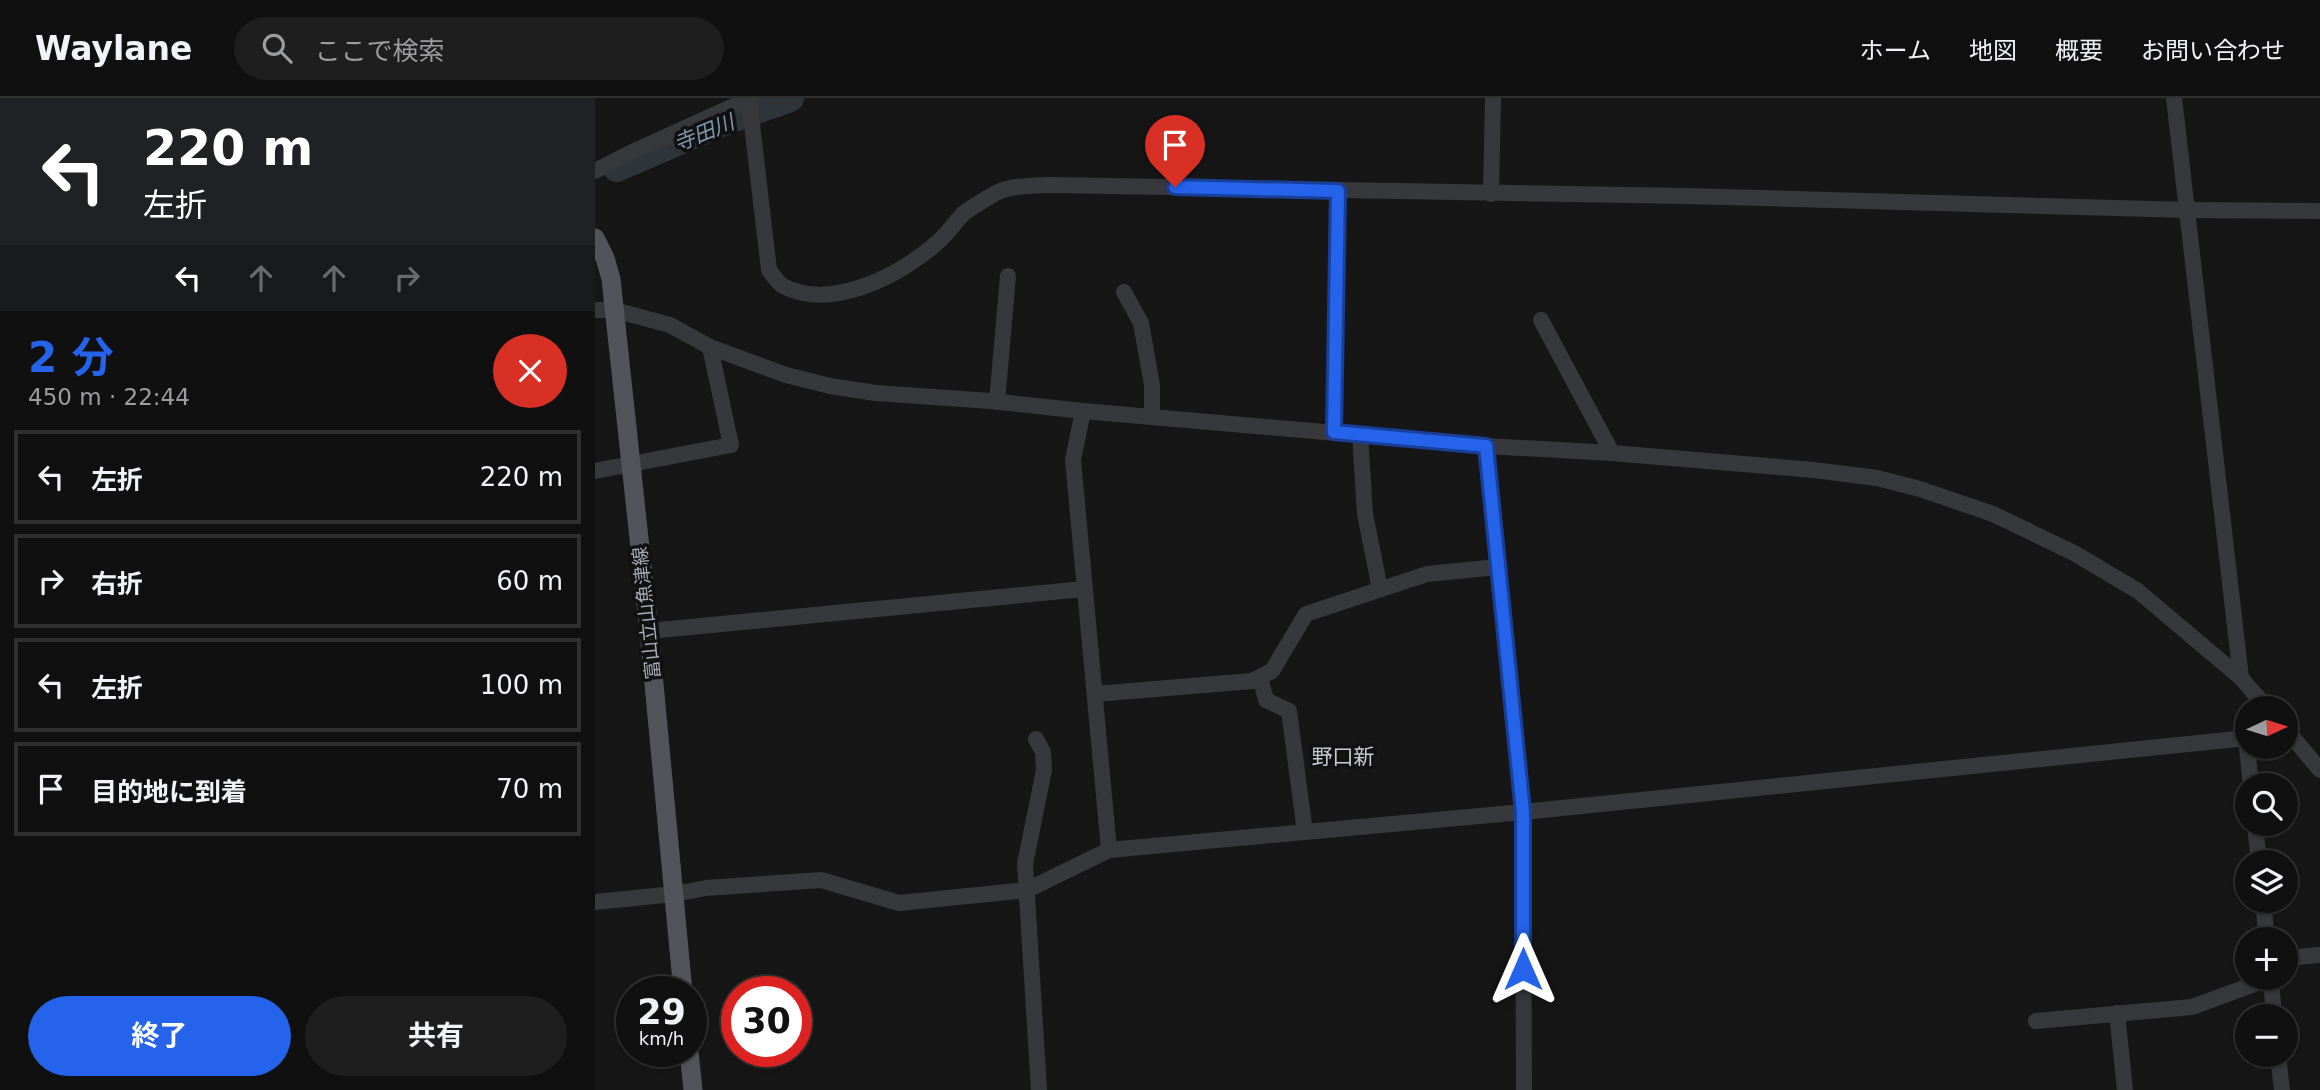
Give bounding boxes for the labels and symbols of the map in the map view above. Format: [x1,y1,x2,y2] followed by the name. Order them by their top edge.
[670,109,740,156] water label: 寺田川
[1145,115,1205,187] pin
[628,546,664,680] street label: 富山立山魚津線
[2235,696,2298,760] north arrow
[1312,745,1375,769] district label: 野口新
[1486,932,1560,1006] position arrow
[721,976,812,1067] speed limit sign: 30

